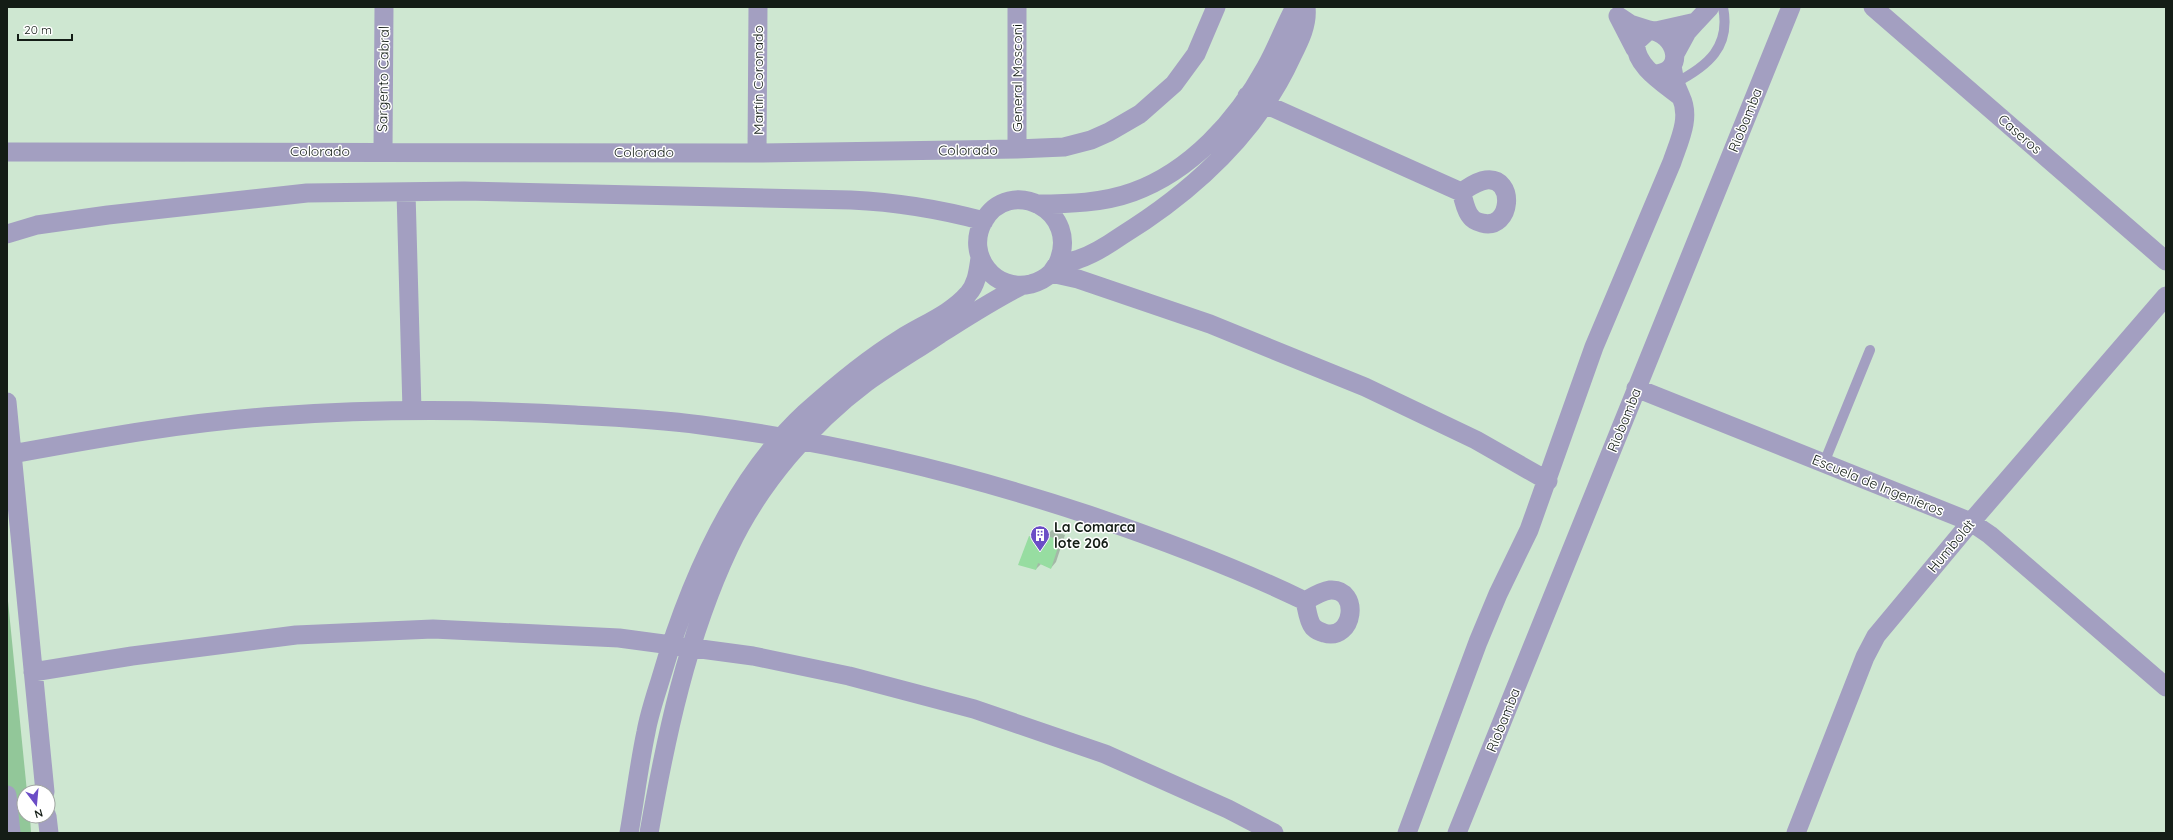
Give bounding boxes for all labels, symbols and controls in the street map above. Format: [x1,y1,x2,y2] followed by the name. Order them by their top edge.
[18,16,72,42] scale bar
[24,22,52,37] text: 20 m
[1008,24,1026,132] street label: General Mosconi
[749,25,767,135] street label: Martín Coronado
[373,26,393,132] street label: Sargento Cabral
[1724,85,1766,155] street label: Riobamba
[1994,110,2046,158] street label: Caseros
[938,140,998,160] street label: Colorado
[290,142,350,160] street label: Colorado
[614,143,674,161] street label: Colorado
[1603,385,1645,455] street label: Riobamba
[1810,450,1946,520] street label: Escuela de Ingenieros
[1924,515,1979,576] street label: Humboldt
[1054,518,1136,552] place label: La Comarca lote 206
[1029,524,1051,552] building icon: La Comarca lote 206
[1482,685,1524,755] street label: Riobamba
[16,784,56,824] north arrow
[33,806,45,821] text: N

